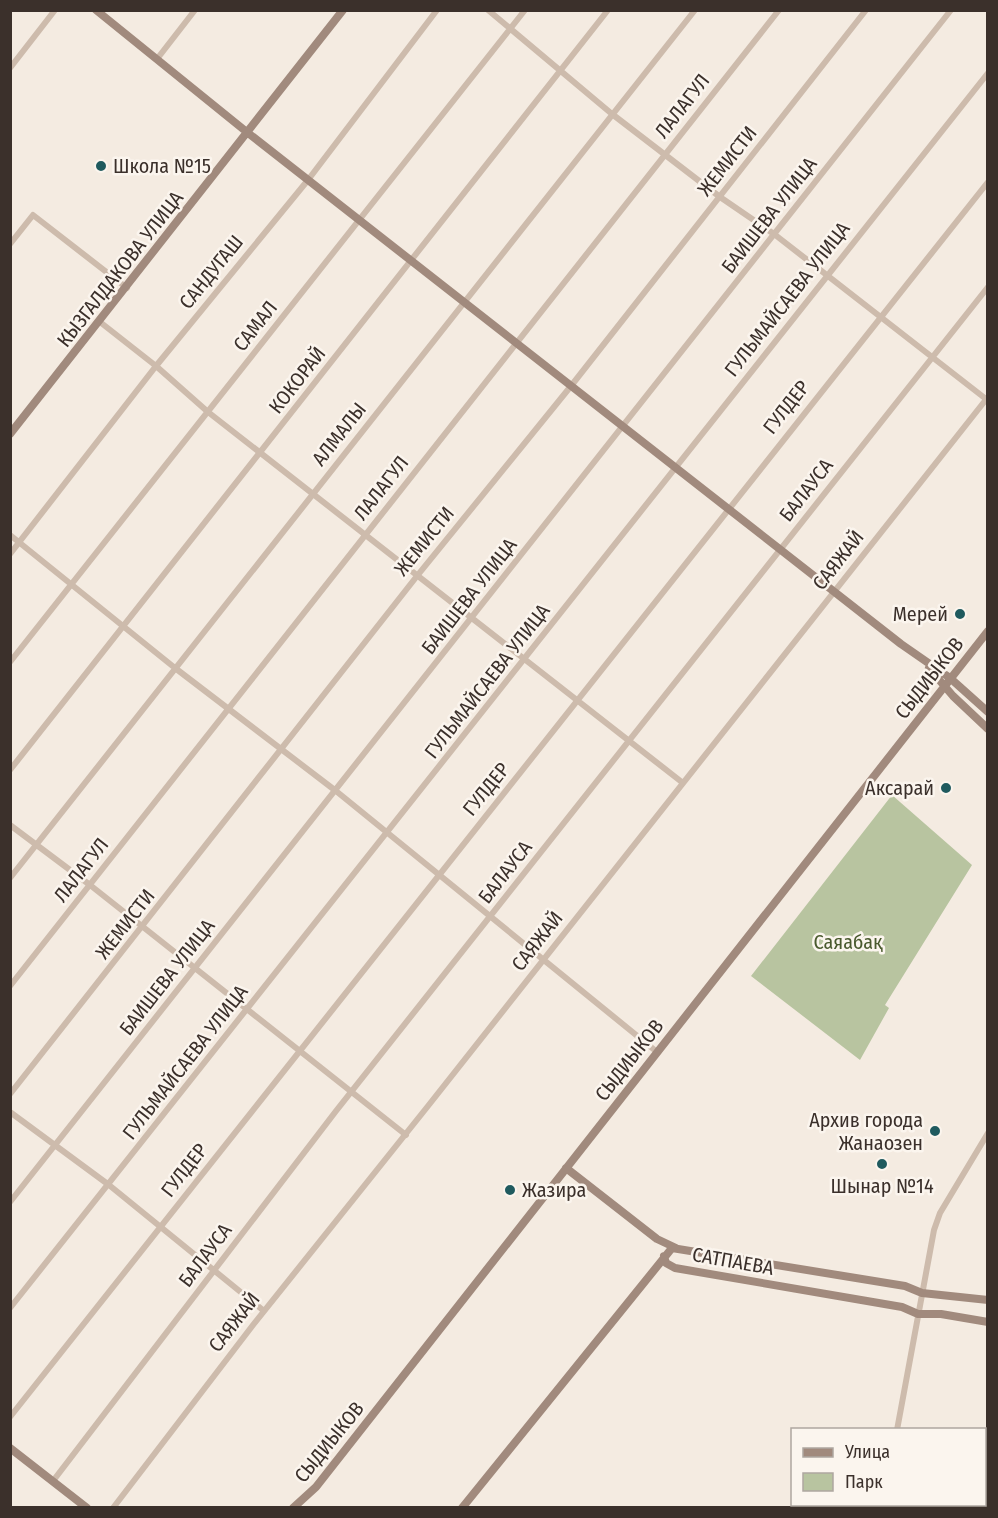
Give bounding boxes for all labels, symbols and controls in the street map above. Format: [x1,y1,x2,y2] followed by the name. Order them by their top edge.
[650,69,714,143] street label: ЛАЛАГУЛ
[692,121,762,201] street label: ЖЕМИСТИ
[716,152,822,278] street label: БАИШЕВА УЛИЦА
[113,154,211,178] place label: Школа №15
[94,159,108,173] marker: Школа №15
[52,186,189,352] street label: КЫЗГАЛДАКОВА УЛИЦА
[719,217,855,381] street label: ГУЛЬМАЙСАЕВА УЛИЦА
[174,230,248,314] street label: САНДУГАШ
[228,296,282,356] street label: САМАЛ
[264,342,330,418] street label: КОКОРАЙ
[758,375,814,439] street label: ГУЛДЕР
[307,398,371,470] street label: АЛМАЛЫ
[349,451,413,525] street label: ЛАЛАГУЛ
[774,453,838,526] street label: БАЛАУСА
[389,502,459,580] street label: ЖЕМИСТИ
[807,525,869,595] street label: САЯЖАЙ
[416,533,522,659] street label: БАИШЕВА УЛИЦА
[419,599,555,763] street label: ГУЛЬМАЙСАЕВА УЛИЦА
[893,602,948,626] place label: Мерей
[953,607,967,621] marker: Мерей
[890,632,968,724] street label: СЫДИЫКОВ
[457,758,515,820] street label: ГУЛДЕР
[865,776,934,800] place label: Аксарай
[939,781,953,795] marker: Аксарай
[49,833,113,907] street label: ЛАЛАГУЛ
[473,835,537,908] street label: БАЛАУСА
[90,884,160,964] street label: ЖЕМИСТИ
[506,906,568,976] street label: САЯЖАЙ
[114,914,220,1040] street label: БАИШЕВА УЛИЦА
[814,930,883,954] park label: Саяабақ
[117,980,253,1144] street label: ГУЛЬМАЙСАЕВА УЛИЦА
[590,1014,668,1106] street label: СЫДИЫКОВ
[809,1108,923,1155] place label: Архив города Жанаозен
[928,1124,942,1138] marker: Архив города Жанаозен
[156,1138,212,1202] street label: ГУЛДЕР
[875,1157,889,1171] marker: Шынар №14
[830,1174,934,1198] place label: Шынар №14
[522,1178,586,1202] place label: Жазира
[503,1183,517,1197] marker: Жазира
[173,1218,237,1291] street label: БАЛАУСА
[690,1242,776,1280] street label: САТПАЕВА
[203,1287,265,1357] street label: САЯЖАЙ
[289,1397,369,1487] street label: СЫДИЫКОВ
[791,1428,986,1506] legend
[844,1441,890,1463] text: Улица
[845,1471,883,1493] text: Парк

